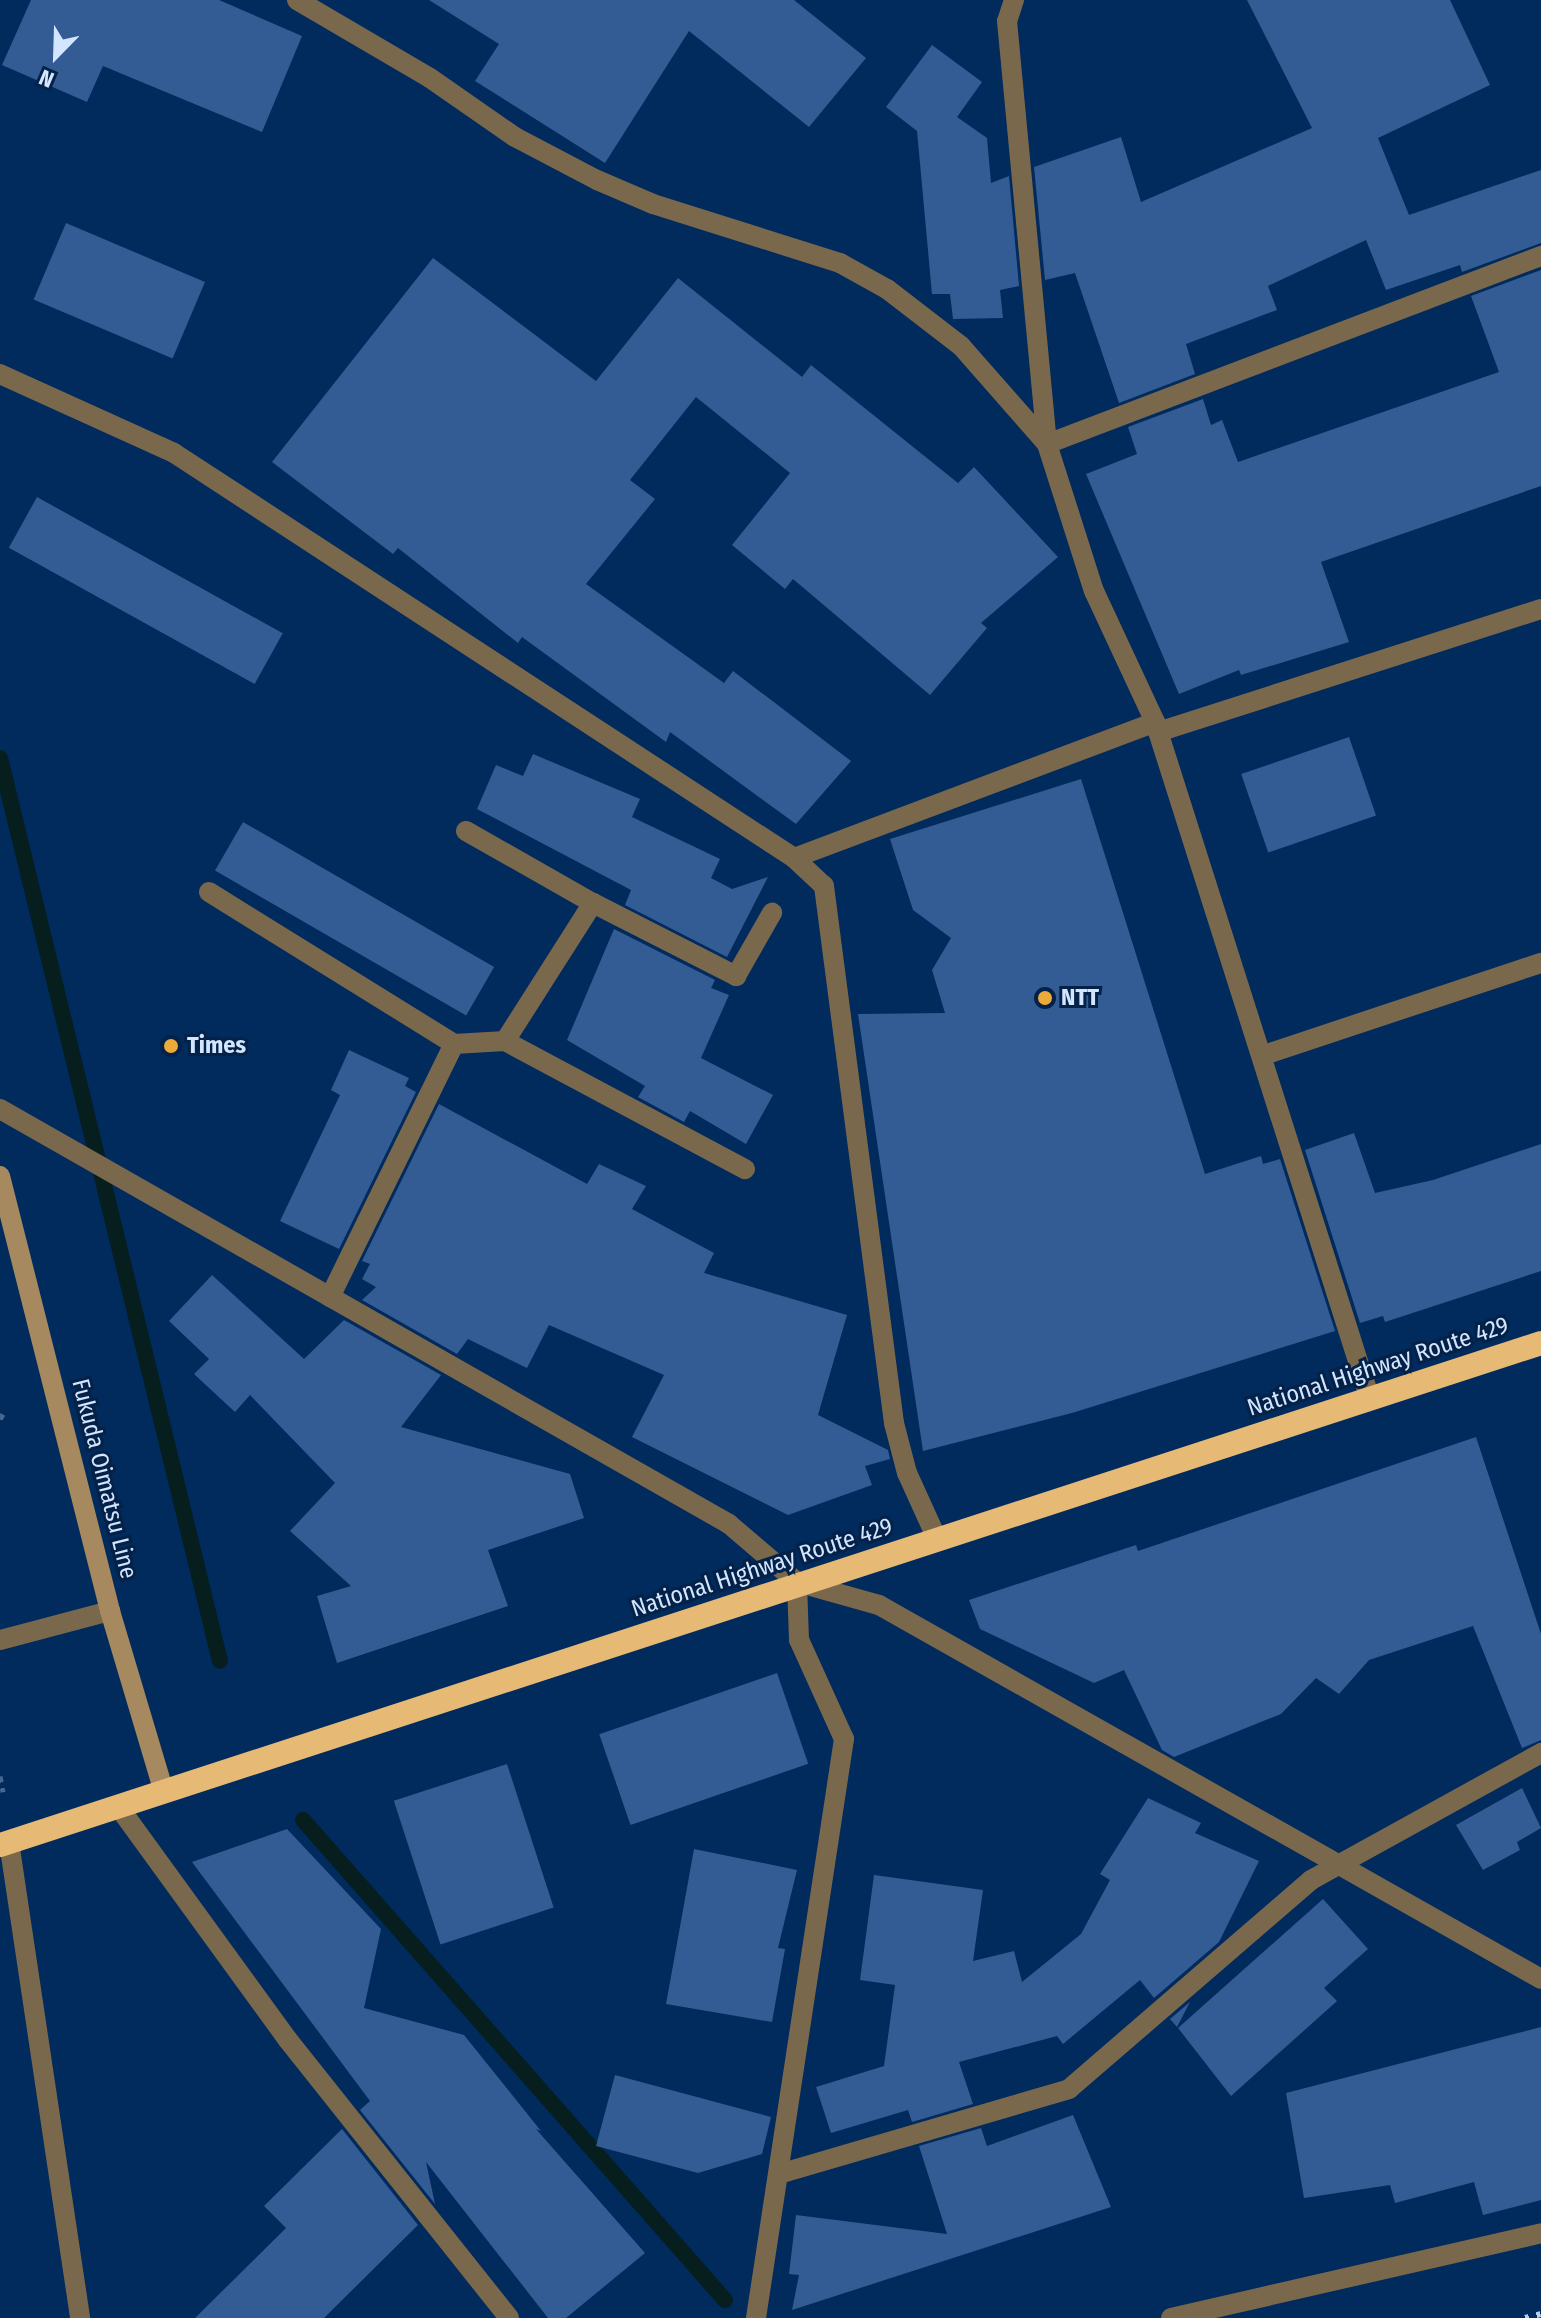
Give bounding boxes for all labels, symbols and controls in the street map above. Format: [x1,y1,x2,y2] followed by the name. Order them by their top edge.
[16,16,96,96] north arrow
[35,64,58,94] text: N
[1061,984,1099,1012] place label: NTT
[1036,989,1054,1007] marker: NTT
[187,1032,246,1060] place label: Times
[162,1037,180,1055] marker: Times
[1244,1311,1512,1423] street label: National Highway Route 429
[65,1376,143,1582] street label: Fukuda Oimatsu Line
[628,1512,896,1624] street label: National Highway Route 429

